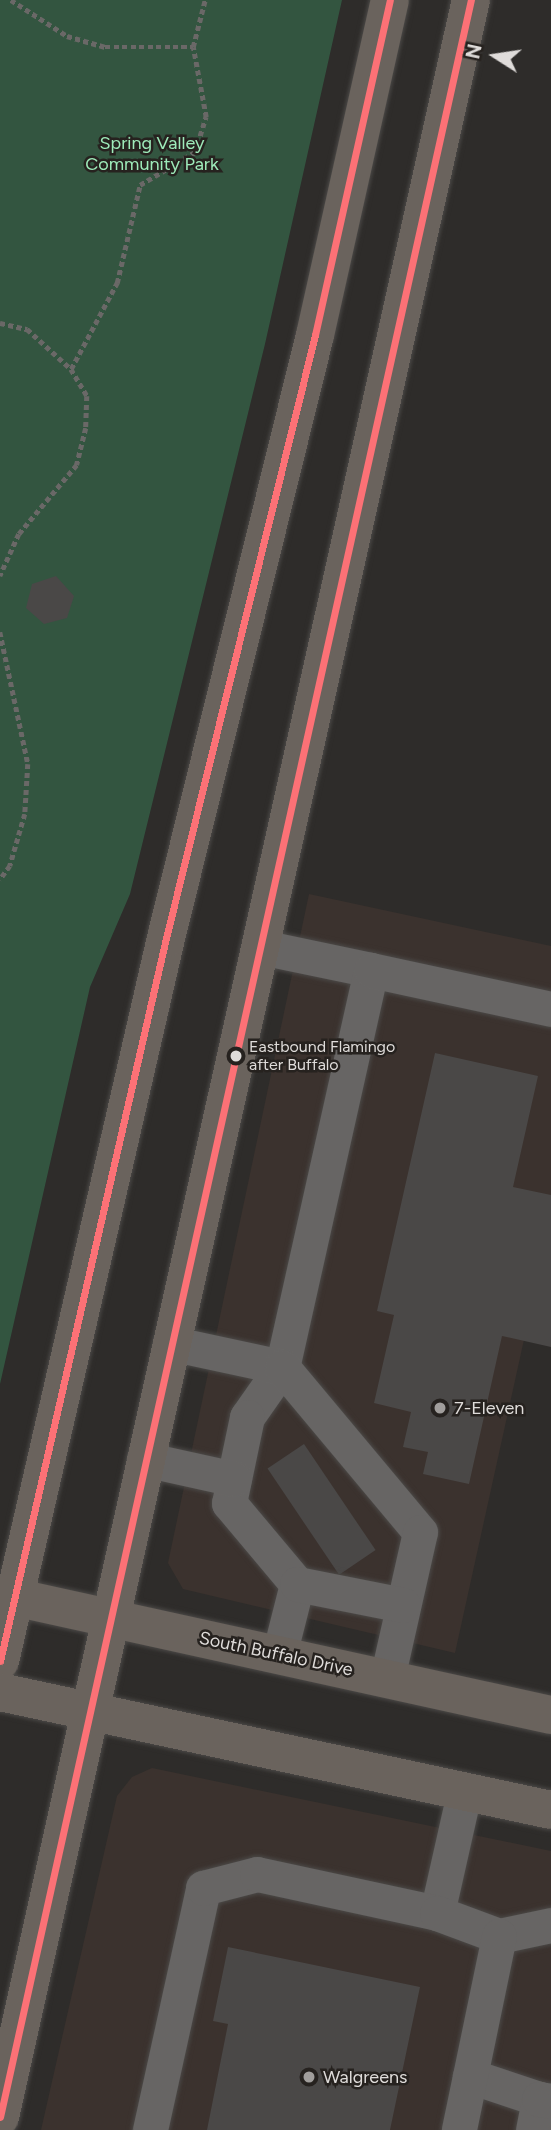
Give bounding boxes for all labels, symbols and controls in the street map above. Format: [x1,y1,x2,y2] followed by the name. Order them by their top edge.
[460,21,530,91] north arrow
[461,42,487,61] text: N
[85,133,219,176] park label: Spring Valley Community Park
[249,1037,395,1075] place label: Eastbound Flamingo after Buffalo
[229,1049,243,1063] marker: Eastbound Flamingo after Buffalo
[454,1397,524,1419] place label: 7-Eleven
[432,1400,448,1416] marker: 7-Eleven
[197,1627,355,1681] street label: South Buffalo Drive
[323,2066,407,2088] place label: Walgreens
[301,2069,317,2085] marker: Walgreens

